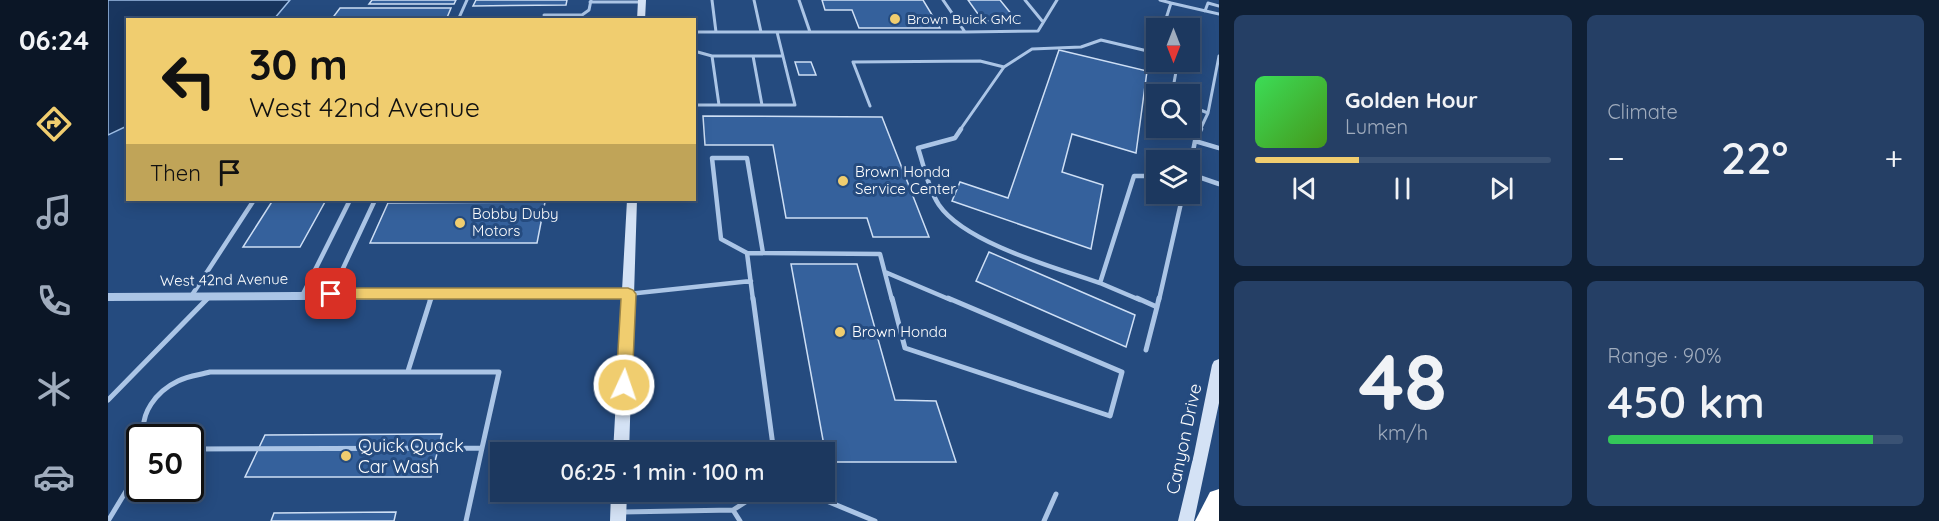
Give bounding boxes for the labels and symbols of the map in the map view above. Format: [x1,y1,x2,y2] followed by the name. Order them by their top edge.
[907,10,1021,28] place label: Brown Buick GMC
[888,12,902,26] marker: Brown Buick GMC
[1146,18,1200,72] north arrow
[855,162,956,198] place label: Brown Honda Service Center
[836,174,850,188] marker: Brown Honda Service Center
[472,204,559,240] place label: Bobby Duby Motors
[453,216,467,230] marker: Bobby Duby Motors
[305,268,356,319] pin
[160,269,288,290] street label: West 42nd Avenue
[852,322,947,341] place label: Brown Honda
[833,325,847,339] marker: Brown Honda
[592,353,656,417] position arrow
[1161,381,1206,496] street label: Canyon Drive
[126,424,204,502] speed limit sign: 50
[358,434,464,478] place label: Quick Quack Car Wash
[339,449,353,463] marker: Quick Quack Car Wash

